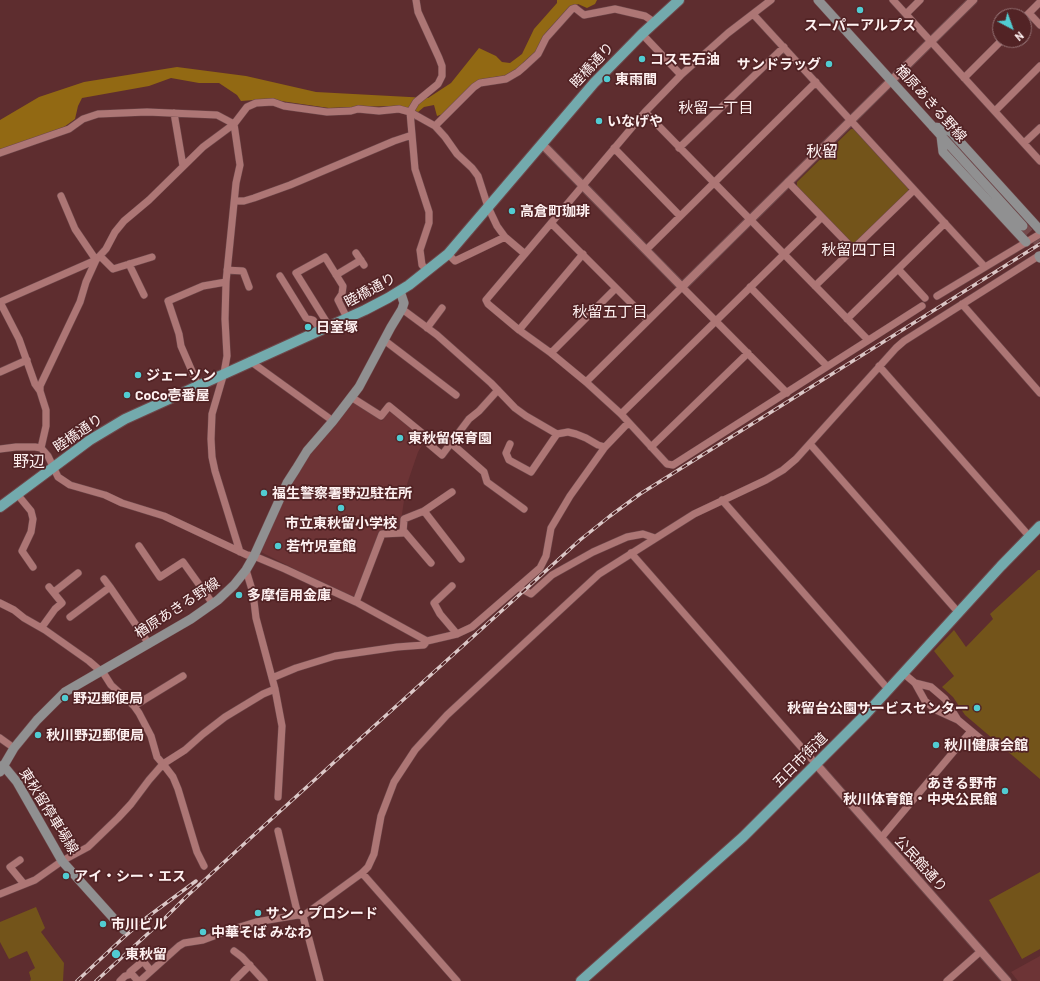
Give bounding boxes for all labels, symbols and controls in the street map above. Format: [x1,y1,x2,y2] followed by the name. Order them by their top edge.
[855,5,865,15] marker: スーパーアルプス
[992,8,1032,48] north arrow
[804,17,916,33] place label: スーパーアルプス
[1013,29,1027,44] text: N
[567,39,617,91] street label: 睦橋通り
[650,51,720,67] place label: コスモ石油
[637,54,647,64] marker: コスモ石油
[737,56,821,72] place label: サンドラッグ
[824,59,834,69] marker: サンドラッグ
[892,61,970,145] street label: 楢原あきる野線
[615,71,657,87] place label: 東雨間
[602,74,612,84] marker: 東雨間
[679,99,753,117] district label: 秋留一丁目
[607,113,663,129] place label: いなげや
[594,116,604,126] marker: いなげや
[806,142,838,162] district label: 秋留
[520,203,590,219] place label: 高倉町珈琲
[507,206,517,216] marker: 高倉町珈琲
[822,241,896,259] district label: 秋留四丁目
[341,269,399,311] street label: 睦橋通り
[573,303,647,321] district label: 秋留五丁目
[316,319,358,335] place label: 日室塚
[303,322,313,332] marker: 日室塚
[146,367,216,383] place label: ジェーソン
[133,370,143,380] marker: ジェーソン
[135,387,210,403] place label: CoCo壱番屋
[122,390,132,400] marker: CoCo壱番屋
[50,410,106,456] street label: 睦橋通り
[408,430,492,446] place label: 東秋留保育園
[395,433,405,443] marker: 東秋留保育園
[13,452,45,472] district label: 野辺
[272,485,412,501] place label: 福生警察署野辺駐在所
[259,488,269,498] marker: 福生警察署野辺駐在所
[336,503,346,513] marker: 市立東秋留小学校
[285,515,397,531] place label: 市立東秋留小学校
[286,538,356,554] place label: 若竹児童館
[273,541,283,551] marker: 若竹児童館
[131,574,223,642] street label: 楢原あきる野線
[247,587,331,603] place label: 多摩信用金庫
[234,590,244,600] marker: 多摩信用金庫
[73,690,143,706] place label: 野辺郵便局
[60,693,70,703] marker: 野辺郵便局
[787,700,969,716] place label: 秋留台公園サービスセンター
[972,703,982,713] marker: 秋留台公園サービスセンター
[46,727,144,743] place label: 秋川野辺郵便局
[769,729,831,791] street label: 五日市街道
[33,730,43,740] marker: 秋川野辺郵便局
[944,737,1028,753] place label: 秋川健康会館
[931,740,941,750] marker: 秋川健康会館
[16,765,82,857] street label: 東秋留停車場線
[843,775,997,808] place label: あきる野市 秋川体育館・中央公民館
[1000,786,1010,796] marker: あきる野市 秋川体育館・中央公民館
[891,832,951,896] street label: 公民館通り
[74,868,186,884] place label: アイ・シー・エス
[61,871,71,881] marker: アイ・シー・エス
[266,905,378,921] place label: サン・プロシード
[253,908,263,918] marker: サン・プロシード
[111,916,167,932] place label: 市川ビル
[98,919,108,929] marker: 市川ビル
[211,924,312,940] place label: 中華そば みなわ
[198,927,208,937] marker: 中華そば みなわ
[125,946,167,962] place label: 東秋留
[110,948,122,960] marker: 東秋留

